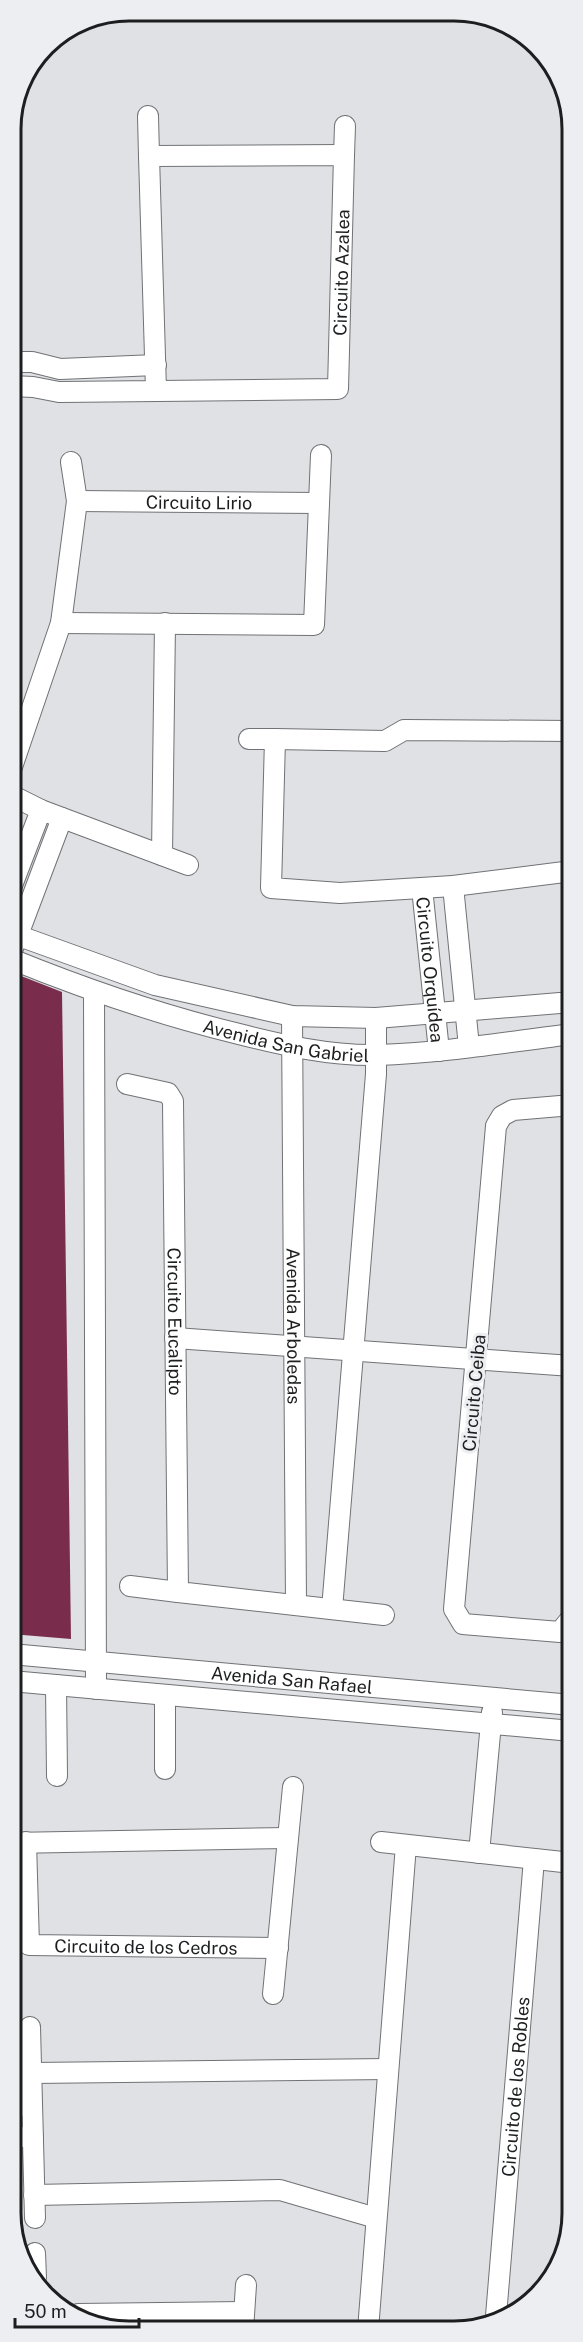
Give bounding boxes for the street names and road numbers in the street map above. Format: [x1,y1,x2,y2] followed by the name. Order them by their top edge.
[329,209,353,336] street label: Circuito Azalea
[146,491,252,513] street label: Circuito Lirio
[412,896,449,1043] street label: Circuito Orquídea
[201,1015,369,1066] street label: Avenida San Gabriel
[164,1247,187,1396] street label: Circuito Eucalipto
[283,1248,305,1404] street label: Avenida Arboledas
[458,1334,490,1452] street label: Circuito Ceiba
[210,1662,373,1697] street label: Avenida San Rafael
[54,1935,238,1958] street label: Circuito de los Cedros
[497,1996,533,2178] street label: Circuito de los Robles

